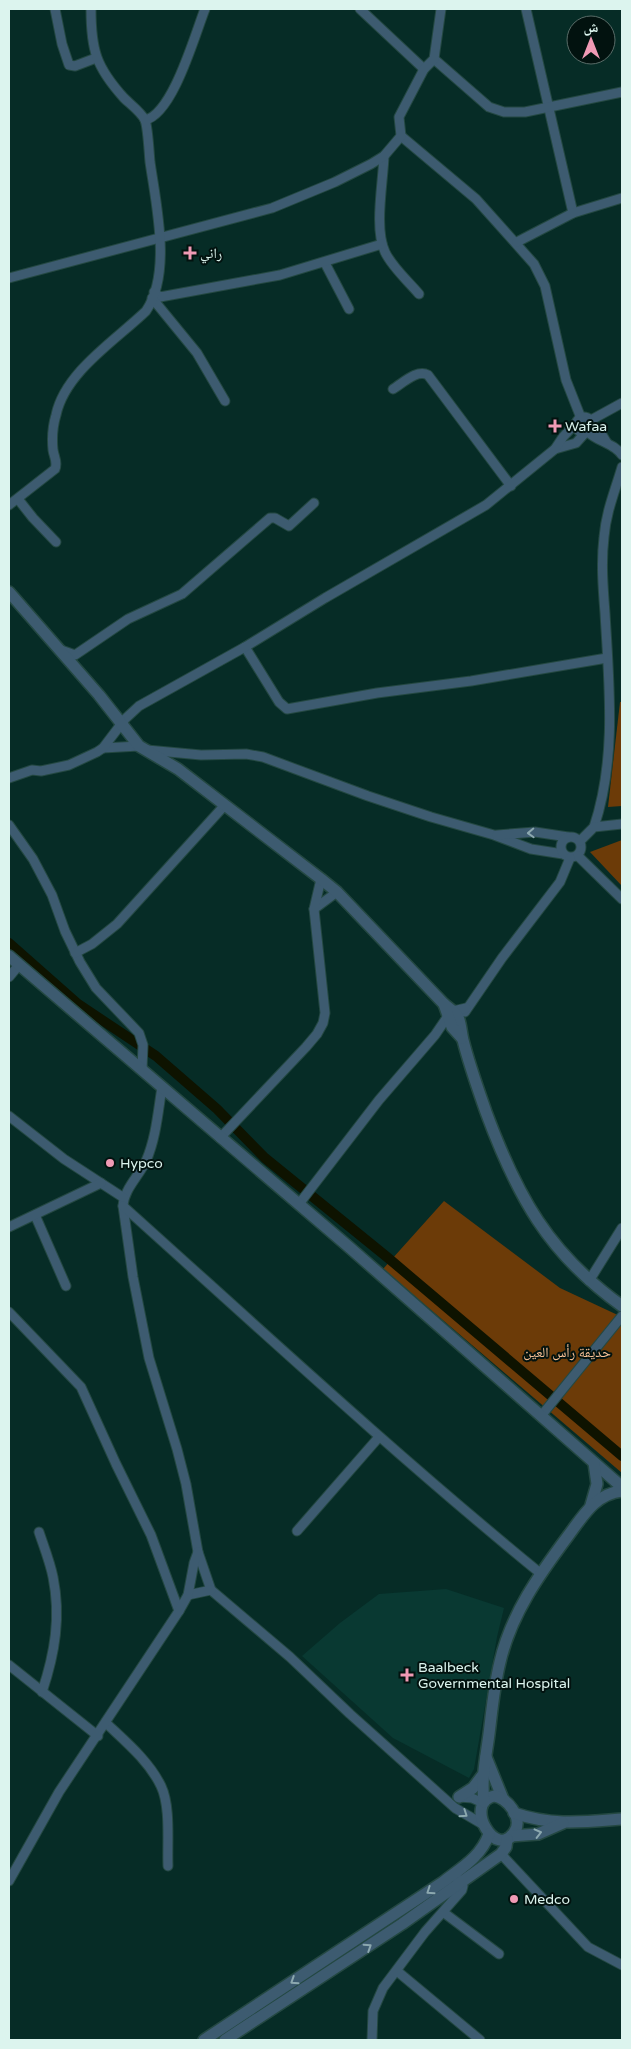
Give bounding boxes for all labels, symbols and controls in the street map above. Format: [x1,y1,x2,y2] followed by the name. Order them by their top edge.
[566,15,616,65] north arrow
[584,19,599,36] text: ش
[200,245,222,264] place label: راني
[184,247,196,259] marker: راني
[565,418,607,435] place label: Wafaa
[549,420,561,432] marker: Wafaa
[527,827,535,838] one-way arrow
[120,1155,163,1172] place label: Hypco
[104,1157,116,1169] marker: Hypco
[523,1344,611,1361] park label: حديقة رأس العين
[418,1659,570,1692] place label: Baalbeck Governmental Hospital
[400,1668,414,1682] marker: Baalbeck Governmental Hospital
[459,1808,468,1817] one-way arrow
[533,1829,542,1839] one-way arrow
[426,1885,436,1894] one-way arrow
[524,1891,570,1908] place label: Medco
[508,1893,520,1905] marker: Medco
[363,1944,372,1953] one-way arrow
[291,1974,300,1984] one-way arrow

